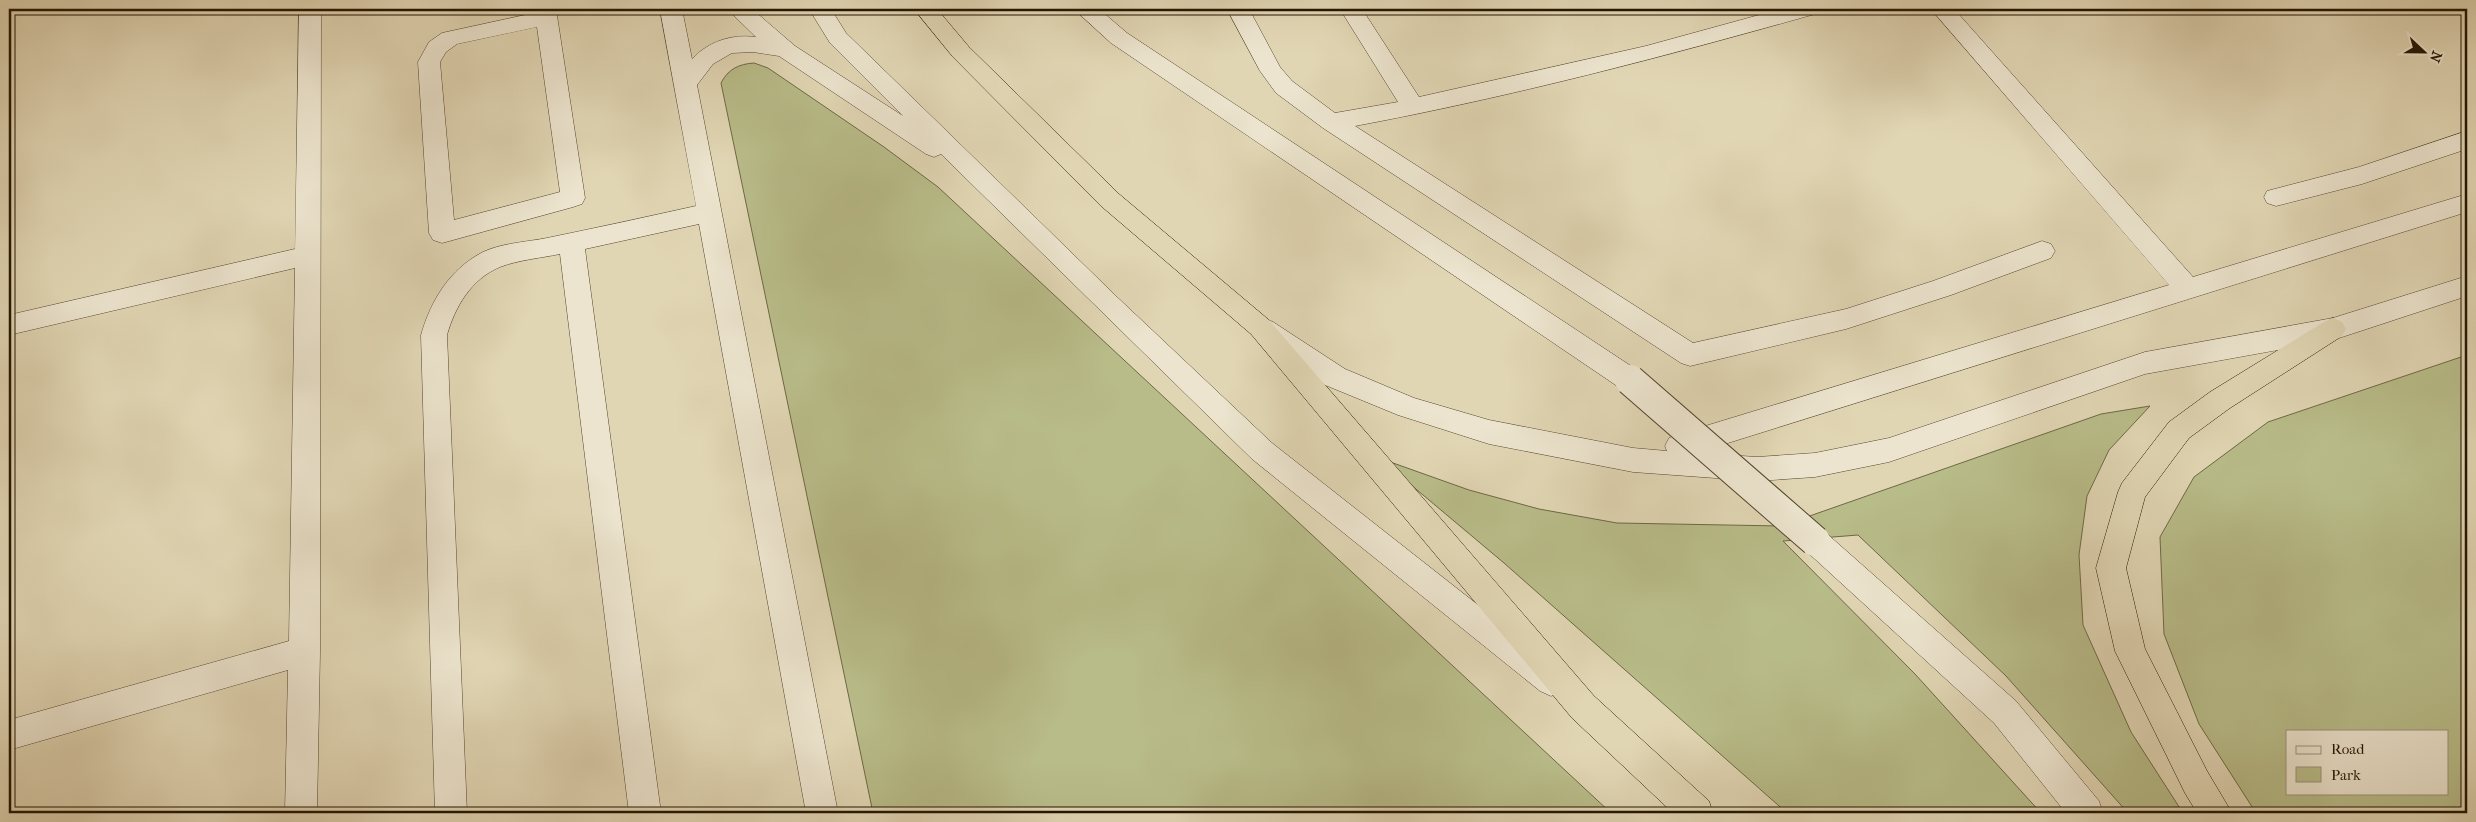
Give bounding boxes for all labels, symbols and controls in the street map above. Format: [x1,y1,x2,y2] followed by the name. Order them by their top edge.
[2398,28,2448,78] north arrow
[2426,49,2445,65] text: N
[2286,730,2448,794] legend
[2331,740,2365,758] text: Road
[2331,766,2361,784] text: Park

